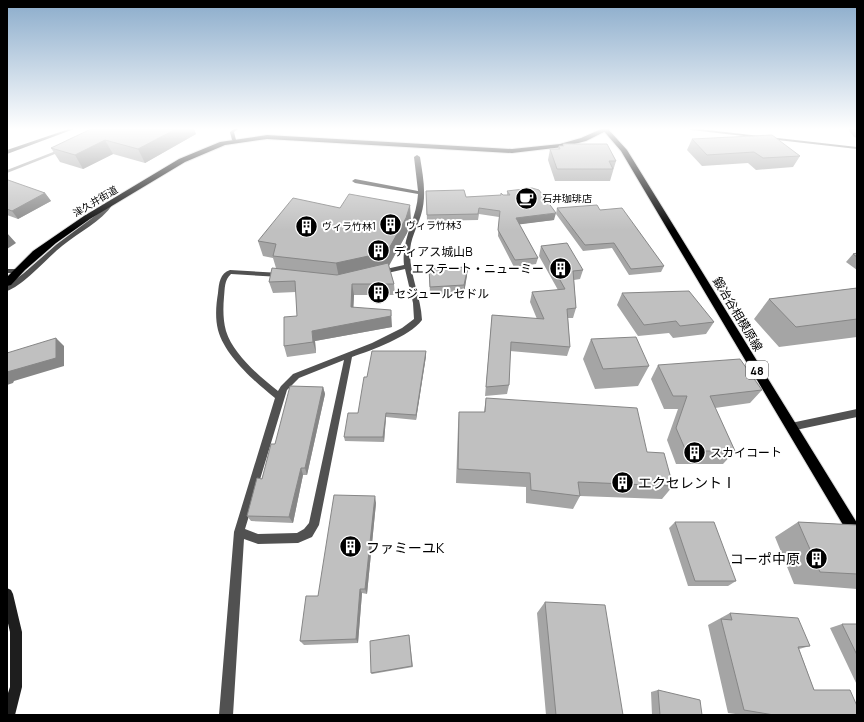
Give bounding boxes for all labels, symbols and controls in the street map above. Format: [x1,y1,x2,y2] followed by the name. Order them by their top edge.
[70,182,120,220] street label: 津久井街道
[514,185,540,211] cafe icon: 石井珈琲店
[542,191,592,205] place label: 石井珈琲店
[377,212,403,238] building icon: ヴィラ竹林3
[293,213,319,239] building icon: ヴィラ竹林1
[406,218,462,232] place label: ヴィラ竹林3
[322,219,376,233] place label: ヴィラ竹林1
[365,238,391,264] building icon: ディアス城山B
[394,243,473,260] place label: ディアス城山B
[547,255,573,281] building icon: エステート・ニューミー
[412,260,544,277] place label: エステート・ニューミー
[709,274,767,354] street label: 鍛冶谷相模原線
[365,280,391,306] building icon: セジュールセドル
[394,285,489,302] place label: セジュールセドル
[746,361,768,379] road number: 48
[682,439,708,465] building icon: スカイコート
[710,444,782,461] place label: スカイコート
[609,469,635,495] building icon: エクセレントⅠ
[638,473,736,492] place label: エクセレントⅠ
[337,534,363,560] building icon: ファミーユK
[366,538,445,557] place label: ファミーユK
[803,545,829,571] building icon: コーポ中原
[730,549,800,568] place label: コーポ中原

